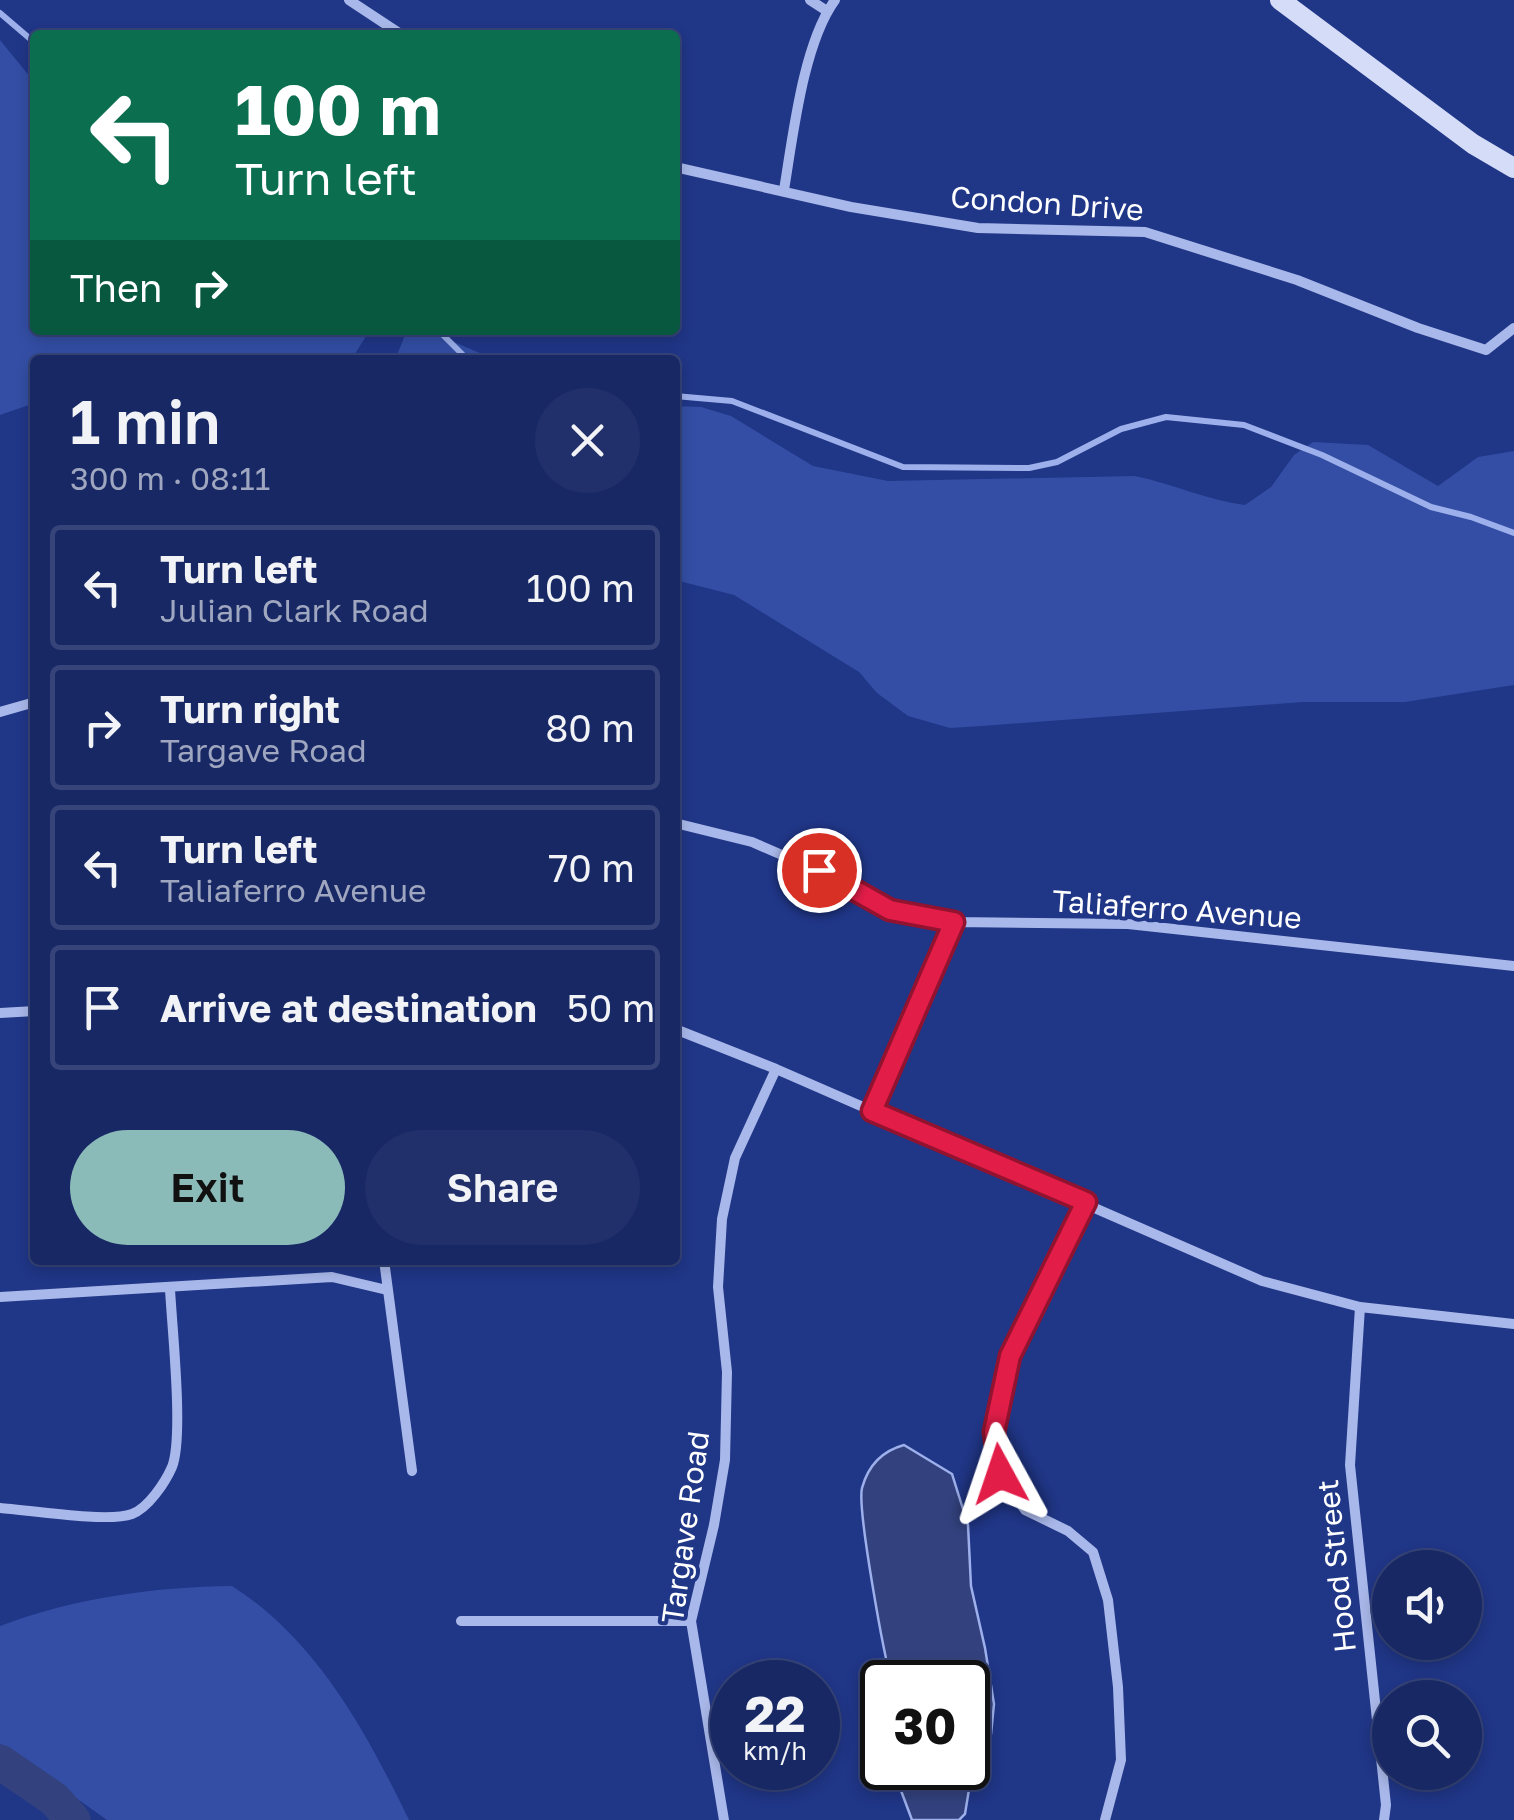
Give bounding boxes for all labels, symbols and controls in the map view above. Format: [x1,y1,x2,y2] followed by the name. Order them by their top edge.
[235,66,441,150] text: 100 m
[70,70,200,200] icon: left
[235,151,417,205] text: Turn left
[949,178,1145,228] street label: Condon Drive
[182,260,237,315] icon: right
[70,265,162,310] text: Then
[70,385,220,457] text: 1 min
[535,388,640,493] button: close
[70,459,270,497] text: 300 m · 08:11
[160,546,318,591] text: Turn left
[75,560,130,615] icon: left
[526,565,635,610] text: 100 m
[160,591,429,629] text: Julian Clark Road
[160,686,340,731] text: Turn right
[75,700,130,755] icon: right
[545,705,635,750] text: 80 m
[160,731,367,769] text: Targave Road
[160,826,318,871] text: Turn left
[777,828,862,913] pin
[75,840,130,895] icon: left
[792,843,847,898] icon: arrive
[548,845,635,890] text: 70 m
[160,871,427,909] text: Taliaferro Avenue
[1051,882,1303,936] street label: Taliaferro Avenue
[75,980,130,1035] icon: arrive
[160,985,537,1030] text: Arrive at destination
[567,985,655,1030] text: 50 m
[70,1130,345,1245] button: Exit
[365,1130,640,1245] button: Share
[948,1422,1052,1526] position arrow
[654,1429,716,1625] street label: Targave Road
[1309,1478,1363,1654] street label: Hood Street
[1372,1550,1482,1790] map controls
[1372,1550,1482,1660] button: sound
[860,1660,990,1790] speed limit sign: 30
[1372,1680,1482,1790] button: search
[744,1683,805,1743] text: 22
[743,1735,807,1766] text: km/h

